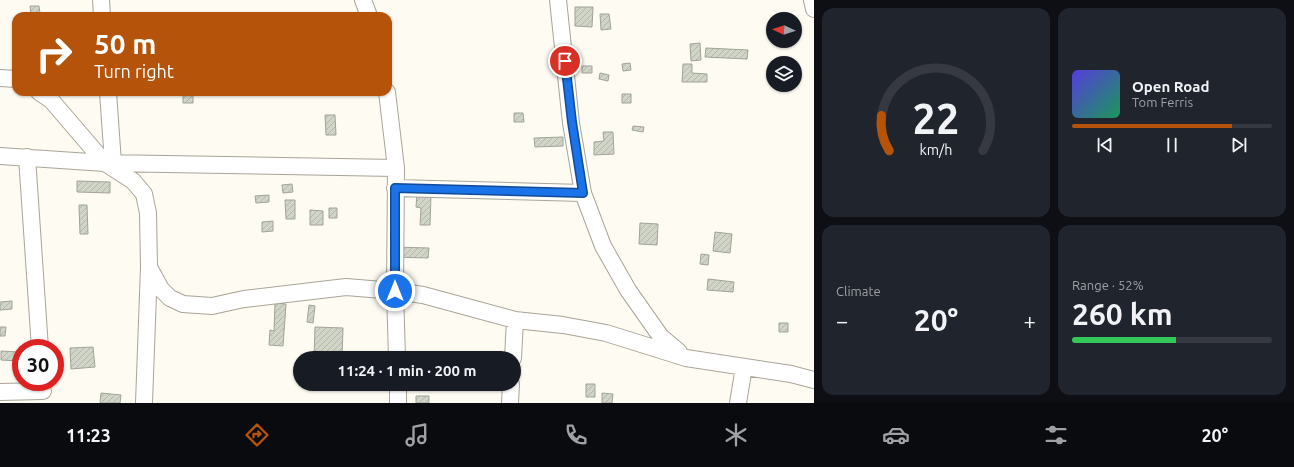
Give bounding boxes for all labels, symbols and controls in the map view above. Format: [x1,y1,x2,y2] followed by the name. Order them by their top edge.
[766,12,802,48] north arrow
[766,12,802,92] map controls
[28,28,80,80] icon: right
[94,28,156,59] text: 50 m
[548,44,582,78] pin
[554,50,576,72] icon: arrive
[766,56,802,92] button: layers
[94,61,174,81] text: Turn right
[1132,78,1209,95] text: Open Road
[913,94,959,141] text: 22
[1132,95,1193,109] text: Tom Ferris
[1094,134,1116,156] icon: previous
[1161,134,1183,156] icon: pause
[1228,134,1250,156] icon: next
[920,141,952,157] text: km/h
[374,270,416,312] position arrow
[1072,278,1144,292] text: Range · 52%
[836,284,881,298] text: Climate
[1072,297,1173,331] text: 260 km
[914,303,958,337] text: 20°
[836,308,848,333] text: −
[1024,308,1036,333] text: +
[12,339,64,391] speed limit sign: 30
[338,362,476,379] text: 11:24 · 1 min · 200 m
[243,421,271,449] icon: directions
[403,421,431,449] icon: music
[562,421,590,449] icon: phone
[722,421,750,449] icon: climate
[882,421,910,449] icon: car
[1042,421,1070,449] icon: filters
[66,425,111,445] text: 11:23
[1201,425,1228,445] text: 20°

